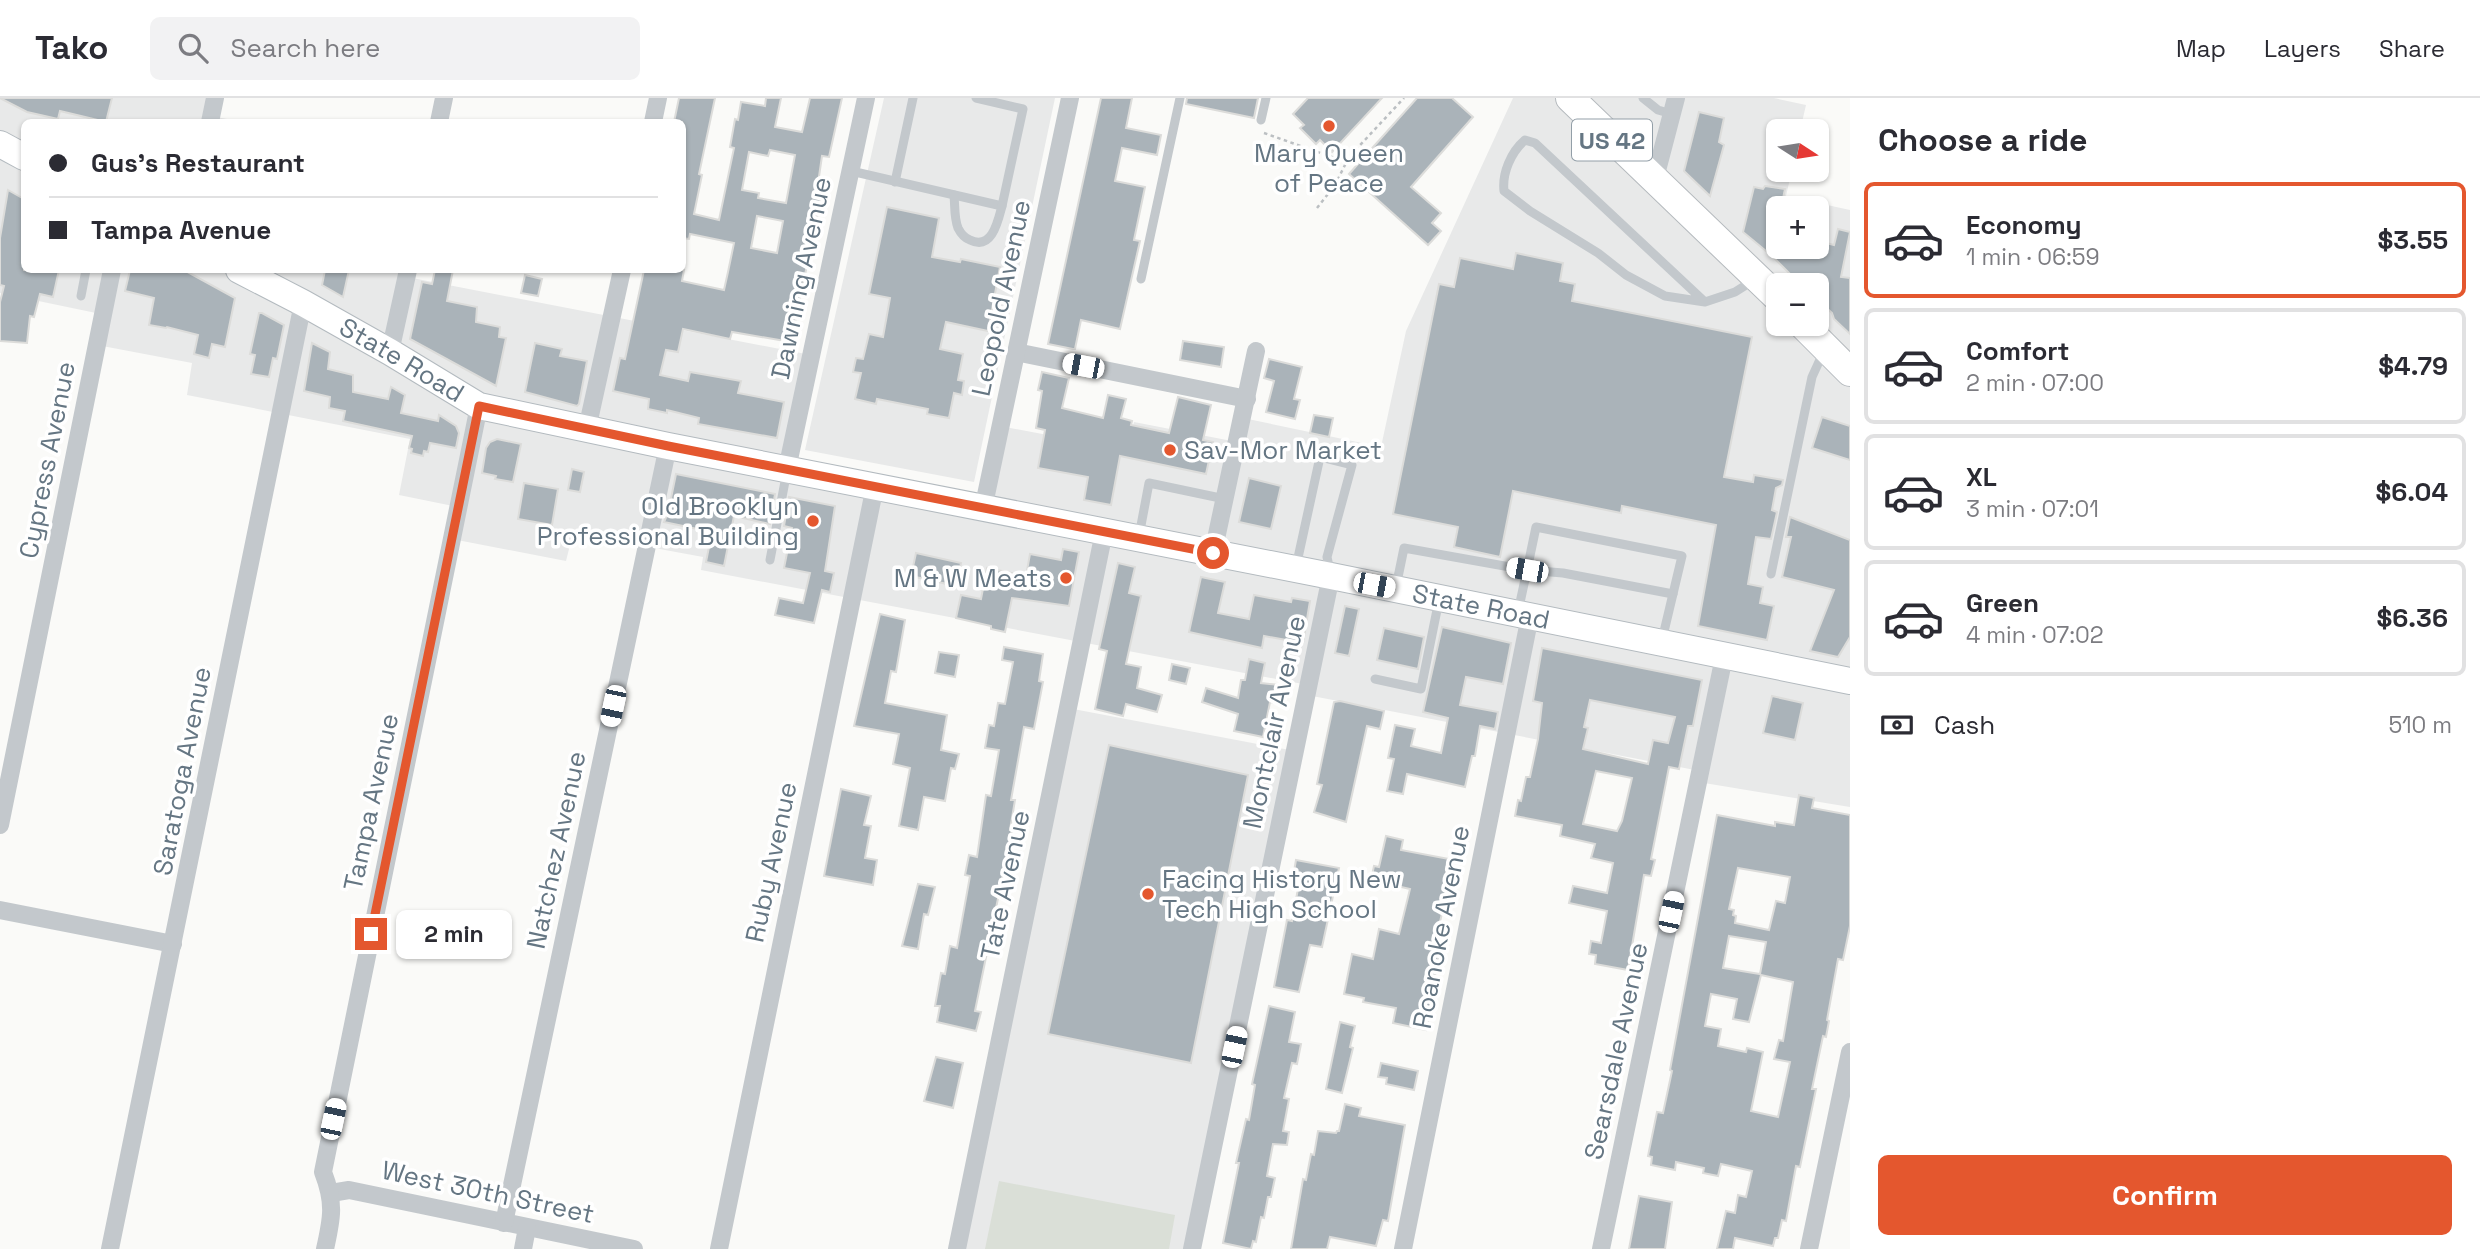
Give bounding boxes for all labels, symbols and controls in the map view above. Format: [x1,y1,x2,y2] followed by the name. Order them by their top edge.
[150,17,640,80] search box
[35,27,108,69] text: Tako
[174,29,212,67] icon: search
[230,31,380,65] text: Search here
[2176,33,2226,64] text: Map
[2264,33,2341,64] text: Layers
[2379,33,2445,64] text: Share
[1321,118,1337,134] marker: Mary Queen of Peace
[1766,119,1829,182] north arrow
[1766,119,1829,336] map controls
[1572,120,1652,160] road number: US 42
[1878,120,2088,160] text: Choose a ride
[1254,136,1404,200] place label: Mary Queen of Peace
[91,146,305,180] text: Gus's Restaurant
[763,174,839,382] street label: Dawning Avenue
[1766,196,1829,259] button: +
[964,197,1038,399] street label: Leopold Avenue
[1966,208,2082,242] text: Economy
[1882,209,1945,272] icon: car
[91,213,271,247] text: Tampa Avenue
[2377,223,2448,257] text: $3.55
[1966,242,2100,272] text: 1 min · 06:59
[1766,273,1829,336] button: −
[333,310,471,410] street label: State Road
[1966,334,2069,368] text: Comfort
[1882,335,1945,398] icon: car
[2378,349,2448,383] text: $4.79
[1061,352,1106,380] car
[11,359,83,561] street label: Cypress Avenue
[1966,368,2104,398] text: 2 min · 07:00
[1184,433,1382,467] place label: Sav-Mor Market
[1162,442,1178,458] marker: Sav-Mor Market
[1966,460,1997,494] text: XL
[1882,461,1945,524] icon: car
[2375,475,2448,509] text: $6.04
[537,489,799,553] place label: Old Brooklyn Professional Building
[1966,494,2099,524] text: 3 min · 07:01
[805,513,821,529] marker: Old Brooklyn Professional Building
[1197,537,1229,569] route start
[1505,556,1550,584] car
[894,561,1052,595] place label: M & W Meats
[1058,570,1074,586] marker: M & W Meats
[1352,571,1397,599] car
[1409,576,1553,637] street label: State Road
[1966,586,2039,620] text: Green
[1882,587,1945,650] icon: car
[2377,601,2448,635] text: $6.36
[1235,612,1313,832] street label: Montclair Avenue
[1966,620,2104,650] text: 4 min · 07:02
[145,664,219,878] street label: Saratoga Avenue
[599,683,628,729] car
[1878,706,1916,744] icon: cash
[1934,708,1995,742] text: Cash
[336,710,406,894] street label: Tampa Avenue
[2389,710,2452,740] text: 510 m
[518,748,594,952] street label: Natchez Avenue
[737,779,805,945] street label: Ruby Avenue
[973,807,1037,963] street label: Tate Avenue
[1405,823,1477,1031] street label: Roanoke Avenue
[1162,862,1402,926] place label: Facing History New Tech High School
[1140,886,1156,902] marker: Facing History New Tech High School
[1657,889,1686,935] car
[396,910,511,958] callout: 2 min
[355,918,387,950] route end
[424,919,484,949] text: 2 min
[1576,939,1656,1163] street label: Searsdale Avenue
[1220,1024,1249,1070] car
[319,1096,348,1142] car
[379,1153,597,1231] street label: West 30th Street
[1878,1155,2452,1235] button: Confirm

